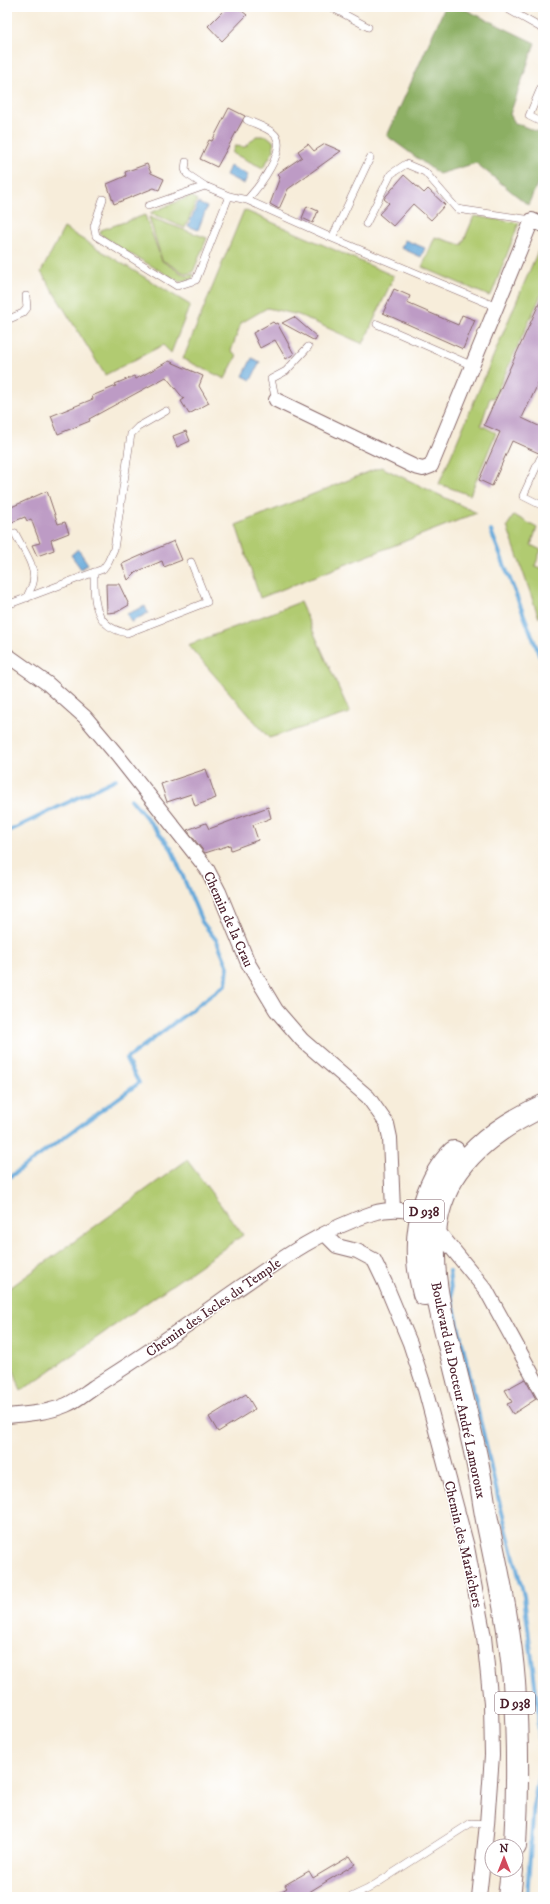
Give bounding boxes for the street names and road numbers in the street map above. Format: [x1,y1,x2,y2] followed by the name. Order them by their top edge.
[199,869,257,970] street label: Chemin de la Crau
[404,1200,444,1222] road number: D 938
[143,1254,285,1361] street label: Chemin des Iscles du Temple
[426,1280,490,1500] street label: Boulevard du Docteur André Lamoroux
[440,1479,486,1610] street label: Chemin des Maraîchers
[495,1692,535,1714] road number: D 938

